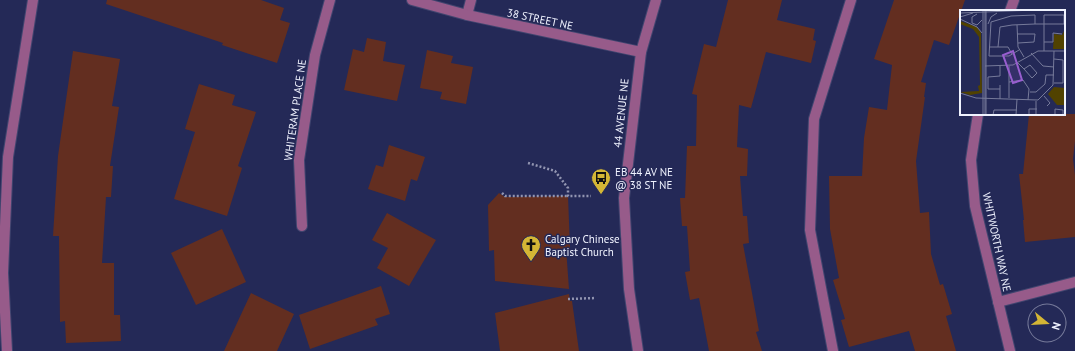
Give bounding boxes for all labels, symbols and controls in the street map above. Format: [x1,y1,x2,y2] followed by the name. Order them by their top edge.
[506,5,574,33] street label: 38 STREET NE
[960,10,1065,115] inset map
[281,58,309,162] street label: WHITERAM PLACE NE
[610,78,632,148] street label: 44 AVENUE NE
[615,165,673,192] place label: EB 44 AV NE @ 38 ST NE
[590,167,612,195] bus stop icon: EB 44 AV NE @ 38 ST NE
[980,191,1014,293] street label: WHITWORTH WAY NE
[545,232,620,259] place label: Calgary Chinese Baptist Church
[520,234,542,262] church icon: Calgary Chinese Baptist Church
[1027,303,1067,343] north arrow
[1049,320,1064,332] text: N

